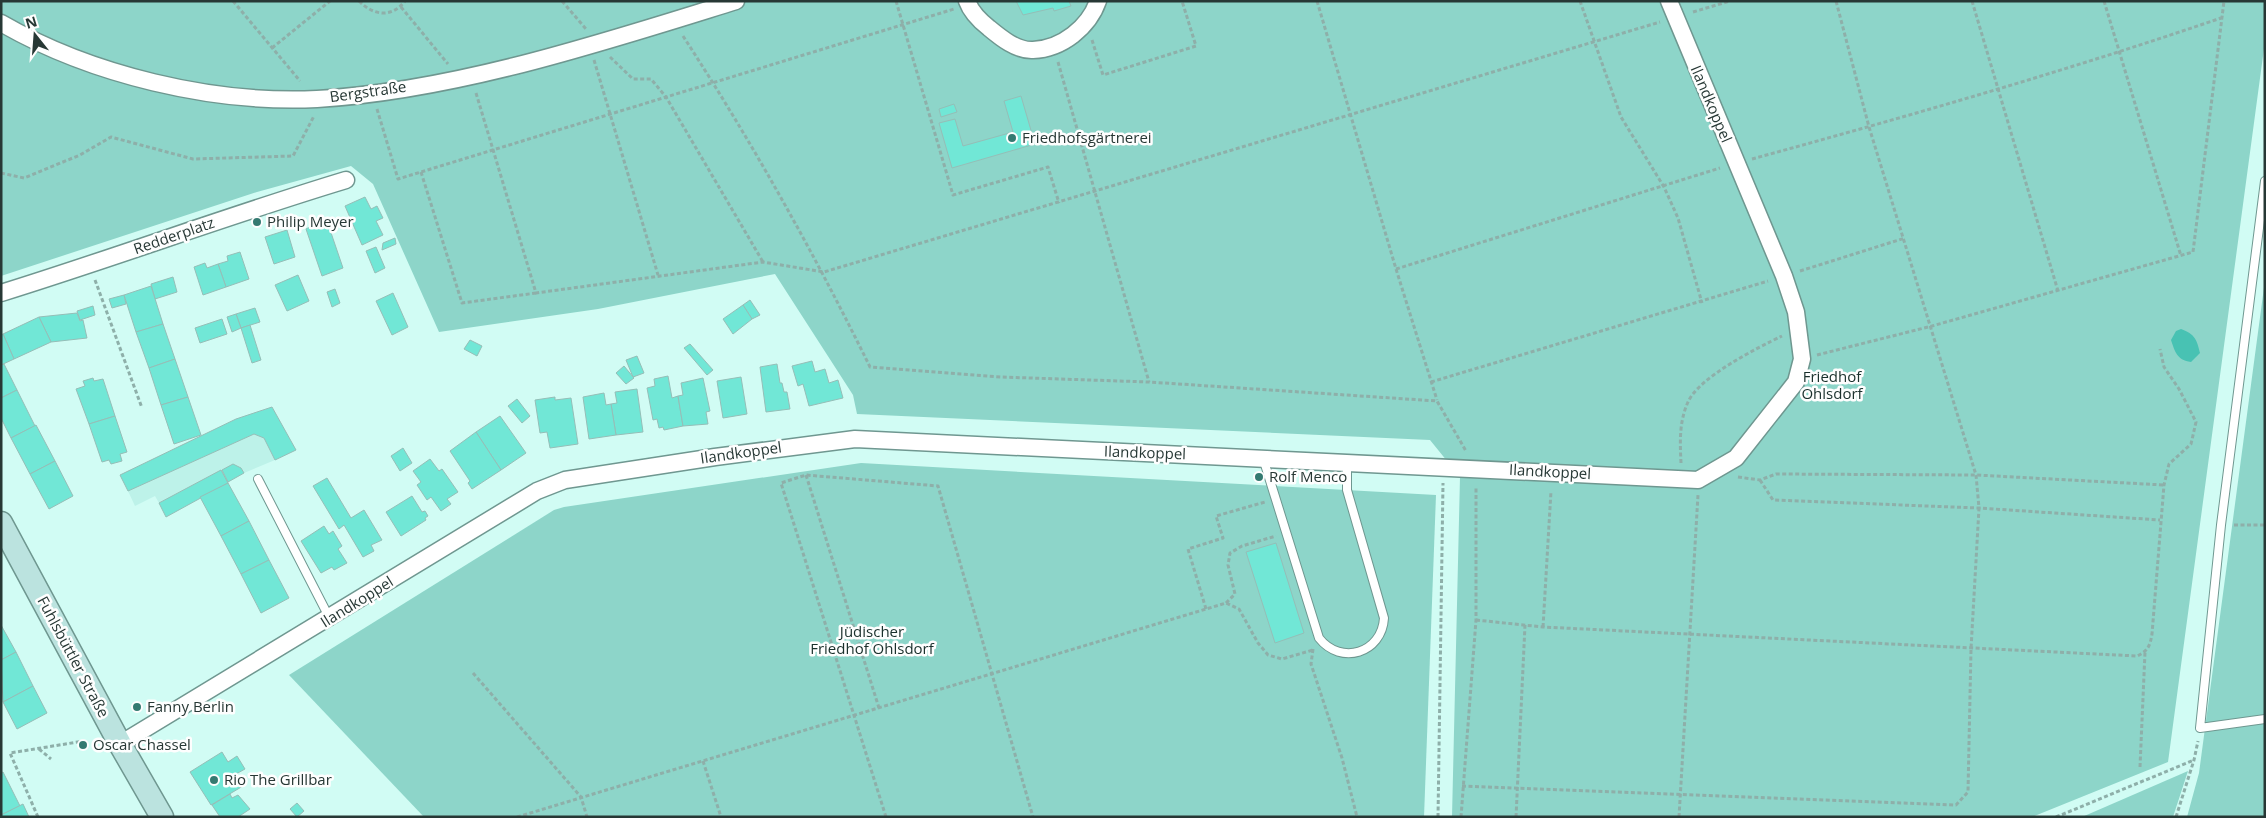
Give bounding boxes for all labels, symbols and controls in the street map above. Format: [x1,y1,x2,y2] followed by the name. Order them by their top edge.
[10,10,60,60] north arrow
[23,11,39,33] text: N
[1687,62,1737,145] street label: Ilandkoppel
[328,76,407,106] street label: Bergstraße
[1022,127,1152,147] place label: Friedhofsgärtnerei
[1006,132,1018,144] marker: Friedhofsgärtnerei
[267,211,354,231] place label: Philip Meyer
[131,212,217,258] street label: Redderplatz
[251,216,263,228] marker: Philip Meyer
[1801,366,1864,403] park label: Friedhof Ohlsdorf
[699,436,783,468] street label: Ilandkoppel
[1104,441,1186,463] street label: Ilandkoppel
[1509,459,1592,483] street label: Ilandkoppel
[1269,466,1347,486] place label: Rolf Menco
[1253,471,1265,483] marker: Rolf Menco
[316,571,397,631] street label: Ilandkoppel
[34,593,114,720] street label: Fuhlsbüttler Straße
[810,621,935,658] park label: Jüdischer Friedhof Ohlsdorf
[147,696,234,716] place label: Fanny Berlin
[131,701,143,713] marker: Fanny Berlin
[93,734,191,754] place label: Oscar Chassel
[77,739,89,751] marker: Oscar Chassel
[224,769,332,789] place label: Rio The Grillbar
[208,774,220,786] marker: Rio The Grillbar

